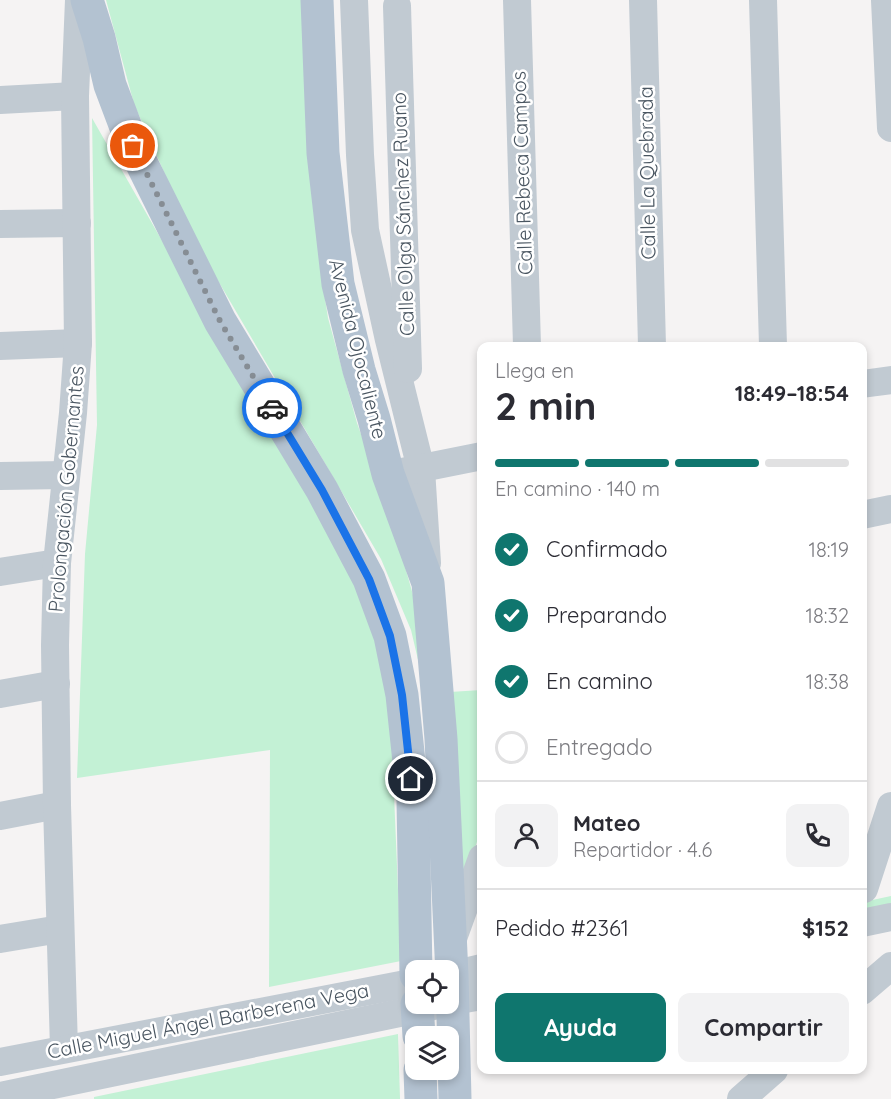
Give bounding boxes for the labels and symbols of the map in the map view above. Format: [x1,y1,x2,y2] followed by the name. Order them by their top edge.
[505,71,538,275] street label: Calle Rebeca Campos
[632,86,661,260] street label: Calle La Quebrada
[386,92,419,336] street label: Calle Olga Sánchez Ruano
[107,120,158,171] pin
[324,256,393,442] street label: Avenida Ojocaliente
[42,365,89,613] street label: Prolongación Gobernantes
[242,378,302,438] courier
[385,753,436,804] pin
[45,977,371,1064] street label: Calle Miguel Ángel Barberena Vega

